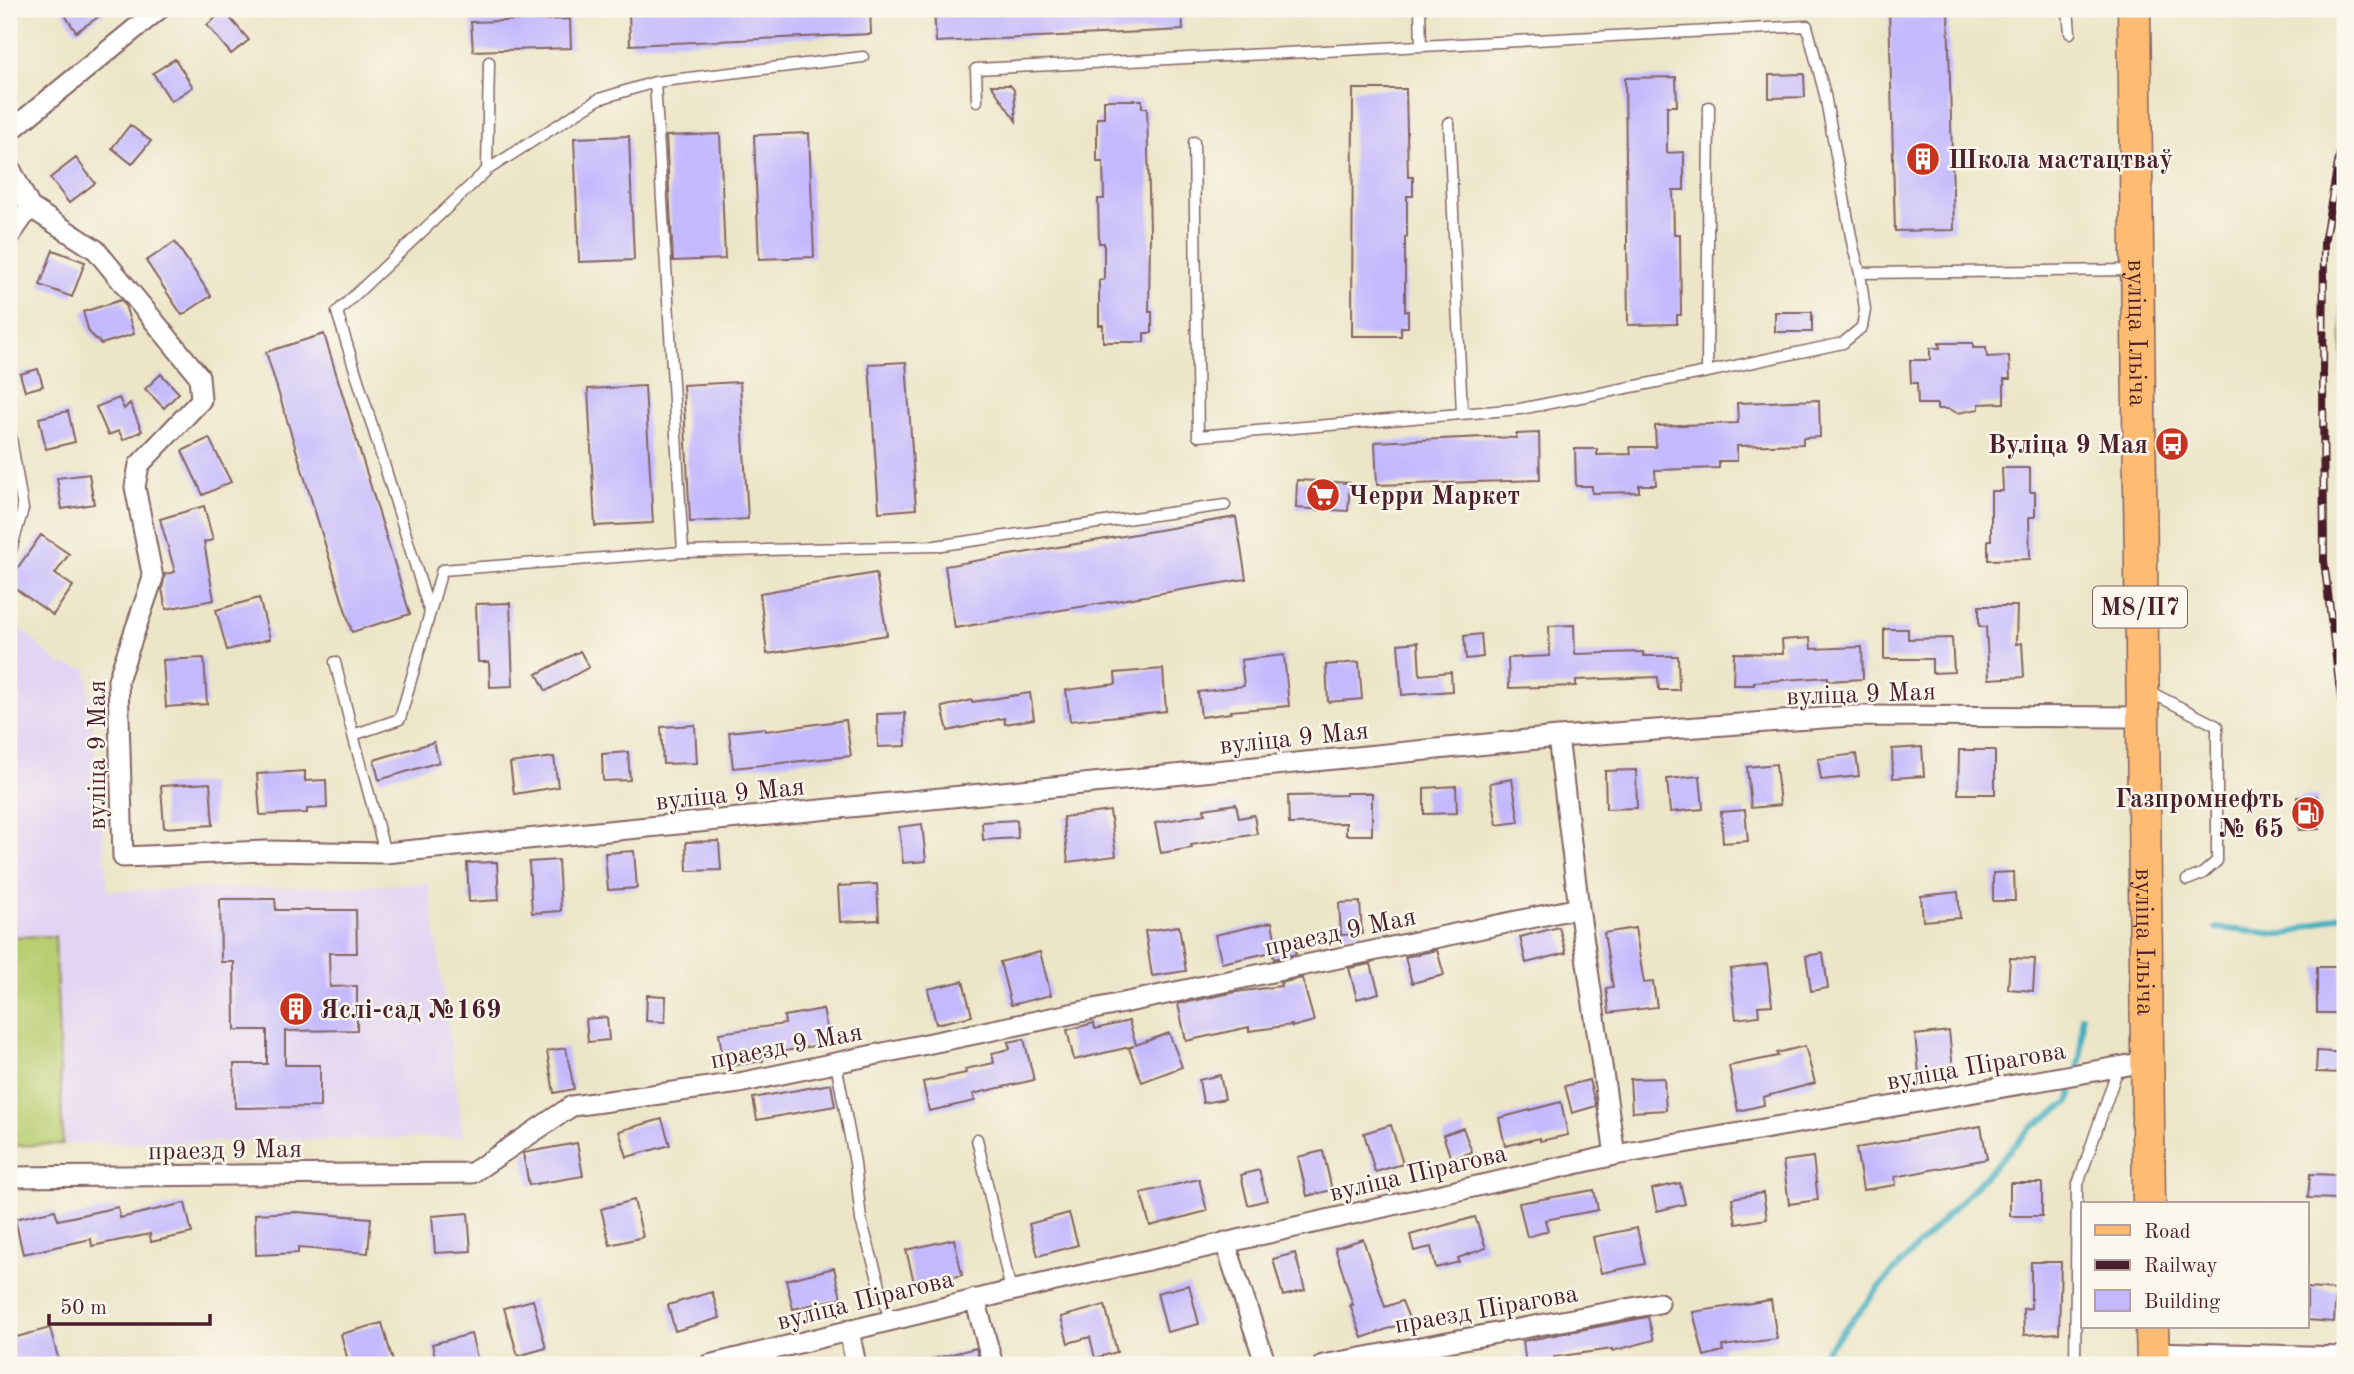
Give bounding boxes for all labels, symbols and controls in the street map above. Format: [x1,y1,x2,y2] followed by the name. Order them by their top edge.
[1904,140,1942,178] building icon: Школа мастацтваў
[1948,148,2173,174] place label: Школа мастацтваў
[2122,259,2150,407] street label: вуліца Ільіча
[2153,425,2191,463] bus stop icon: Вуліца 9 Мая
[1988,433,2148,459] place label: Вуліца 9 Мая
[1304,476,1342,514] supermarket icon: Черри Маркет
[1348,484,1520,510] place label: Черри Маркет
[2093,586,2187,628] road number: М8/П7
[1786,679,1936,711] street label: вуліца 9 Мая
[85,680,111,830] street label: вуліца 9 Мая
[1218,718,1370,760] street label: вуліца 9 Мая
[654,774,806,816] street label: вуліца 9 Мая
[2115,787,2284,843] place label: Газпромнефть № 65
[2289,794,2327,832] fuel station icon: Газпромнефть № 65
[2130,868,2158,1016] street label: вуліца Ільіча
[1262,904,1419,962] street label: праезд 9 Мая
[277,990,315,1028] building icon: Яслі-сад №169
[320,998,501,1024] place label: Яслі-сад №169
[708,1019,865,1074] street label: праезд 9 Мая
[1885,1038,2068,1096] street label: вуліца Пірагова
[148,1137,302,1165] street label: праезд 9 Мая
[1327,1141,1510,1207] street label: вуліца Пірагова
[2081,1202,2308,1328] legend
[2144,1222,2191,1243] text: Road
[2144,1256,2218,1277] text: Railway
[774,1266,957,1335] street label: вуліца Пірагова
[1393,1281,1580,1339] street label: праезд Пірагова
[49,1283,210,1327] scale bar
[2144,1292,2221,1313] text: Building
[60,1298,107,1319] text: 50 m

